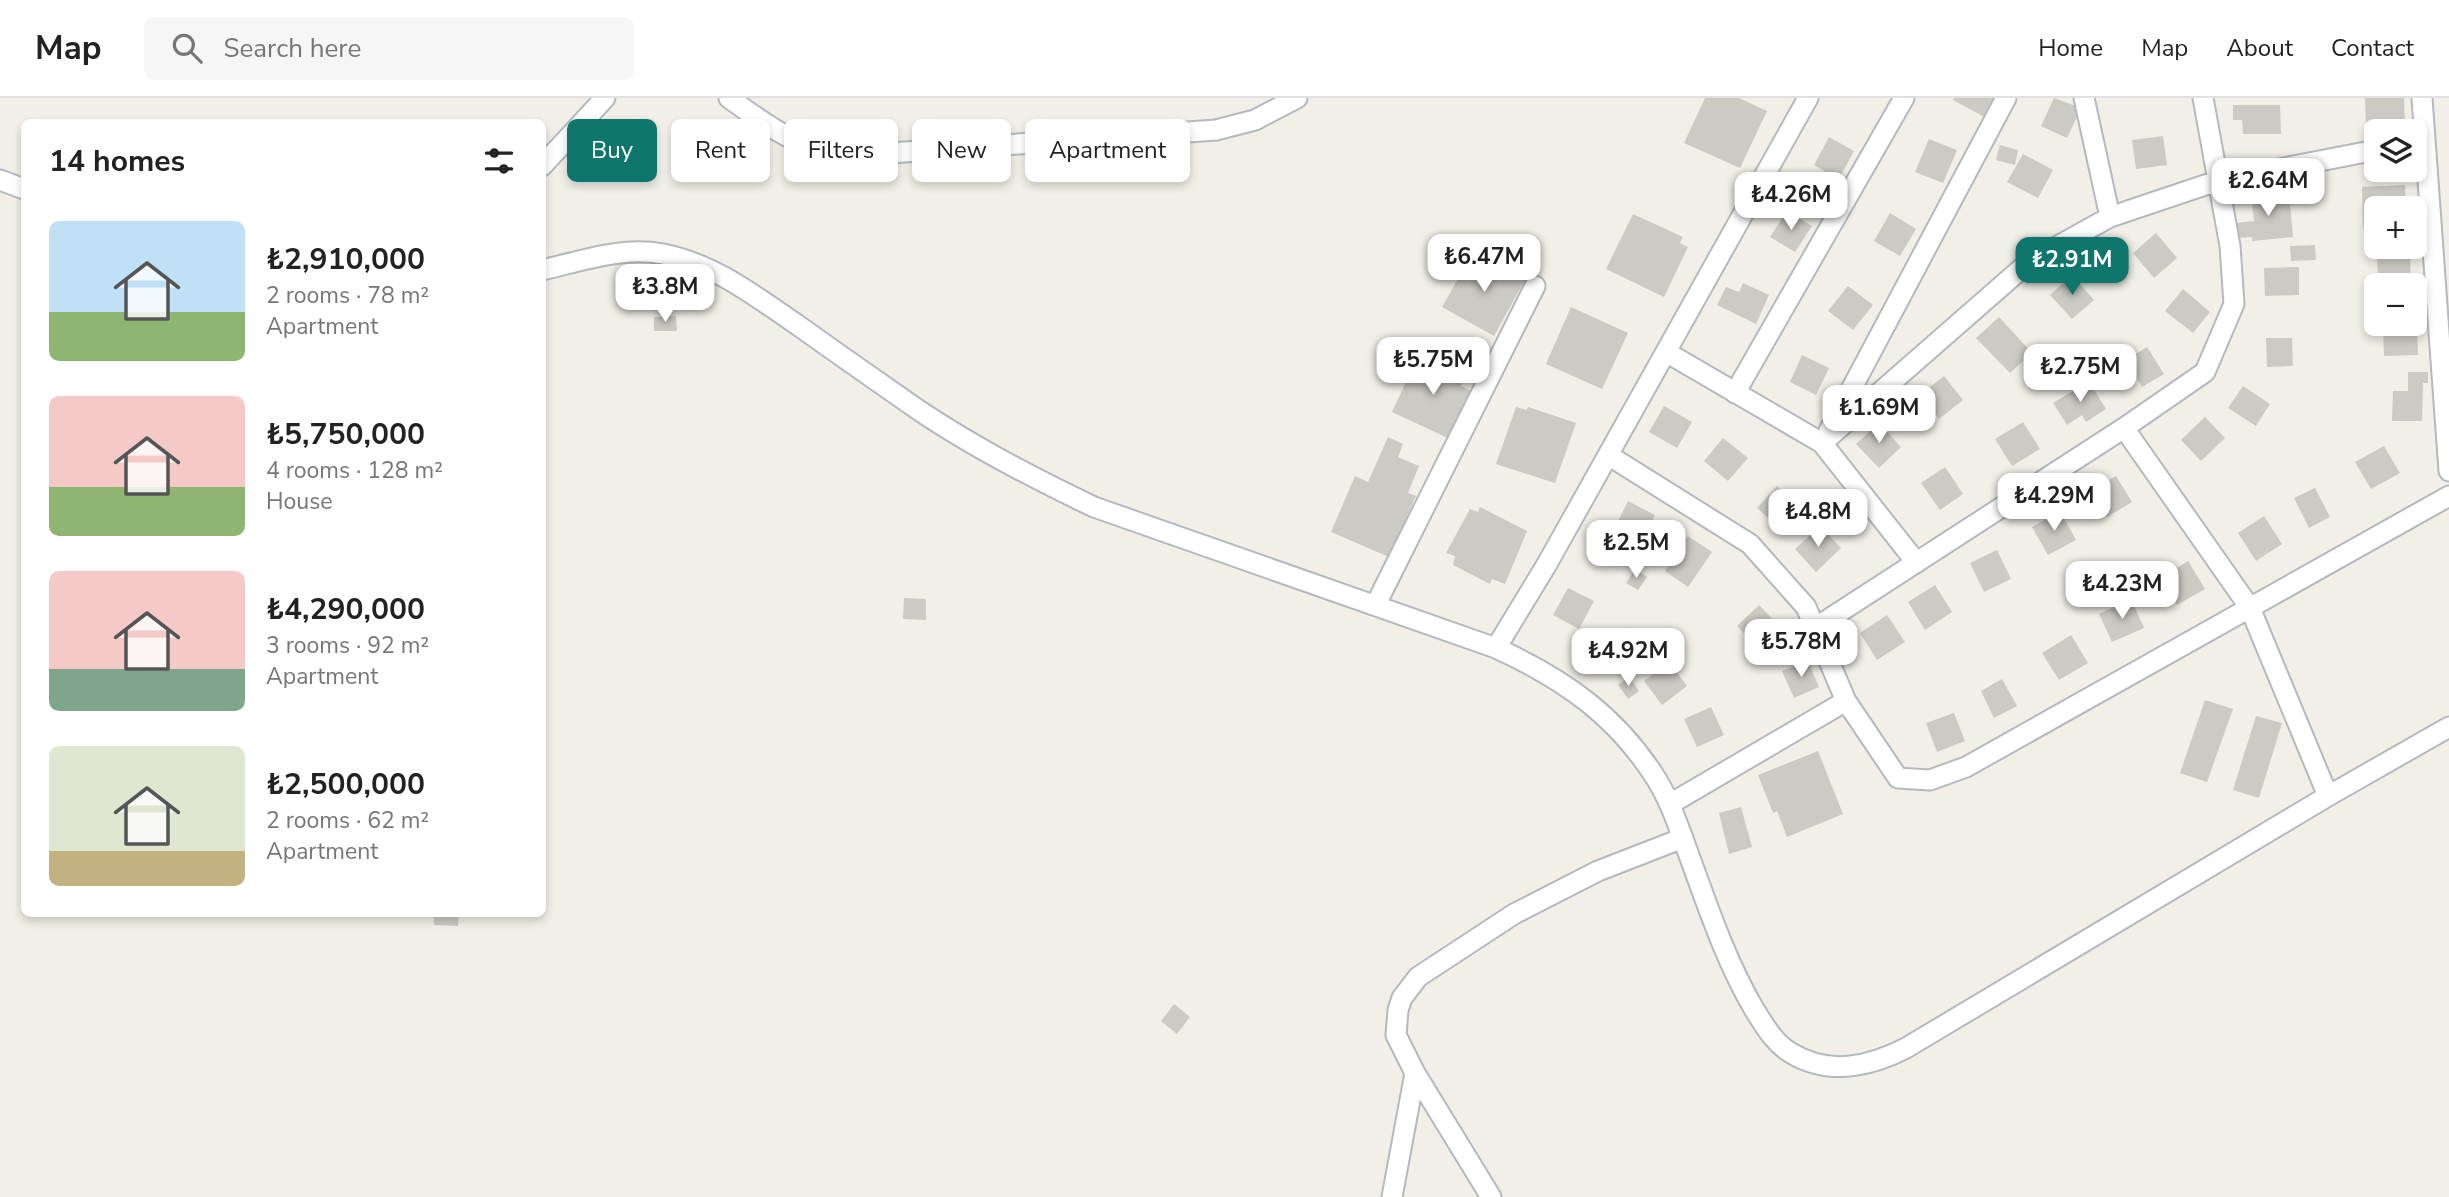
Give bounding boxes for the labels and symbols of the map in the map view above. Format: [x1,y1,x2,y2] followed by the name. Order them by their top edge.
[2211,158,2325,218] pin: ₺2.64M
[1734,172,1848,232] pin: ₺4.26M
[1427,234,1541,294] pin: ₺6.47M
[2015,238,2129,297] pin: ₺2.91M
[616,264,714,324] pin: ₺3.8M
[1376,338,1490,397] pin: ₺5.75M
[2023,344,2137,404] pin: ₺2.75M
[1822,386,1936,445] pin: ₺1.69M
[1997,474,2111,533] pin: ₺4.29M
[1769,490,1867,549] pin: ₺4.8M
[1587,520,1685,580] pin: ₺2.5M
[2065,561,2179,621] pin: ₺4.23M
[1744,620,1858,679] pin: ₺5.78M
[1571,628,1685,688] pin: ₺4.92M

